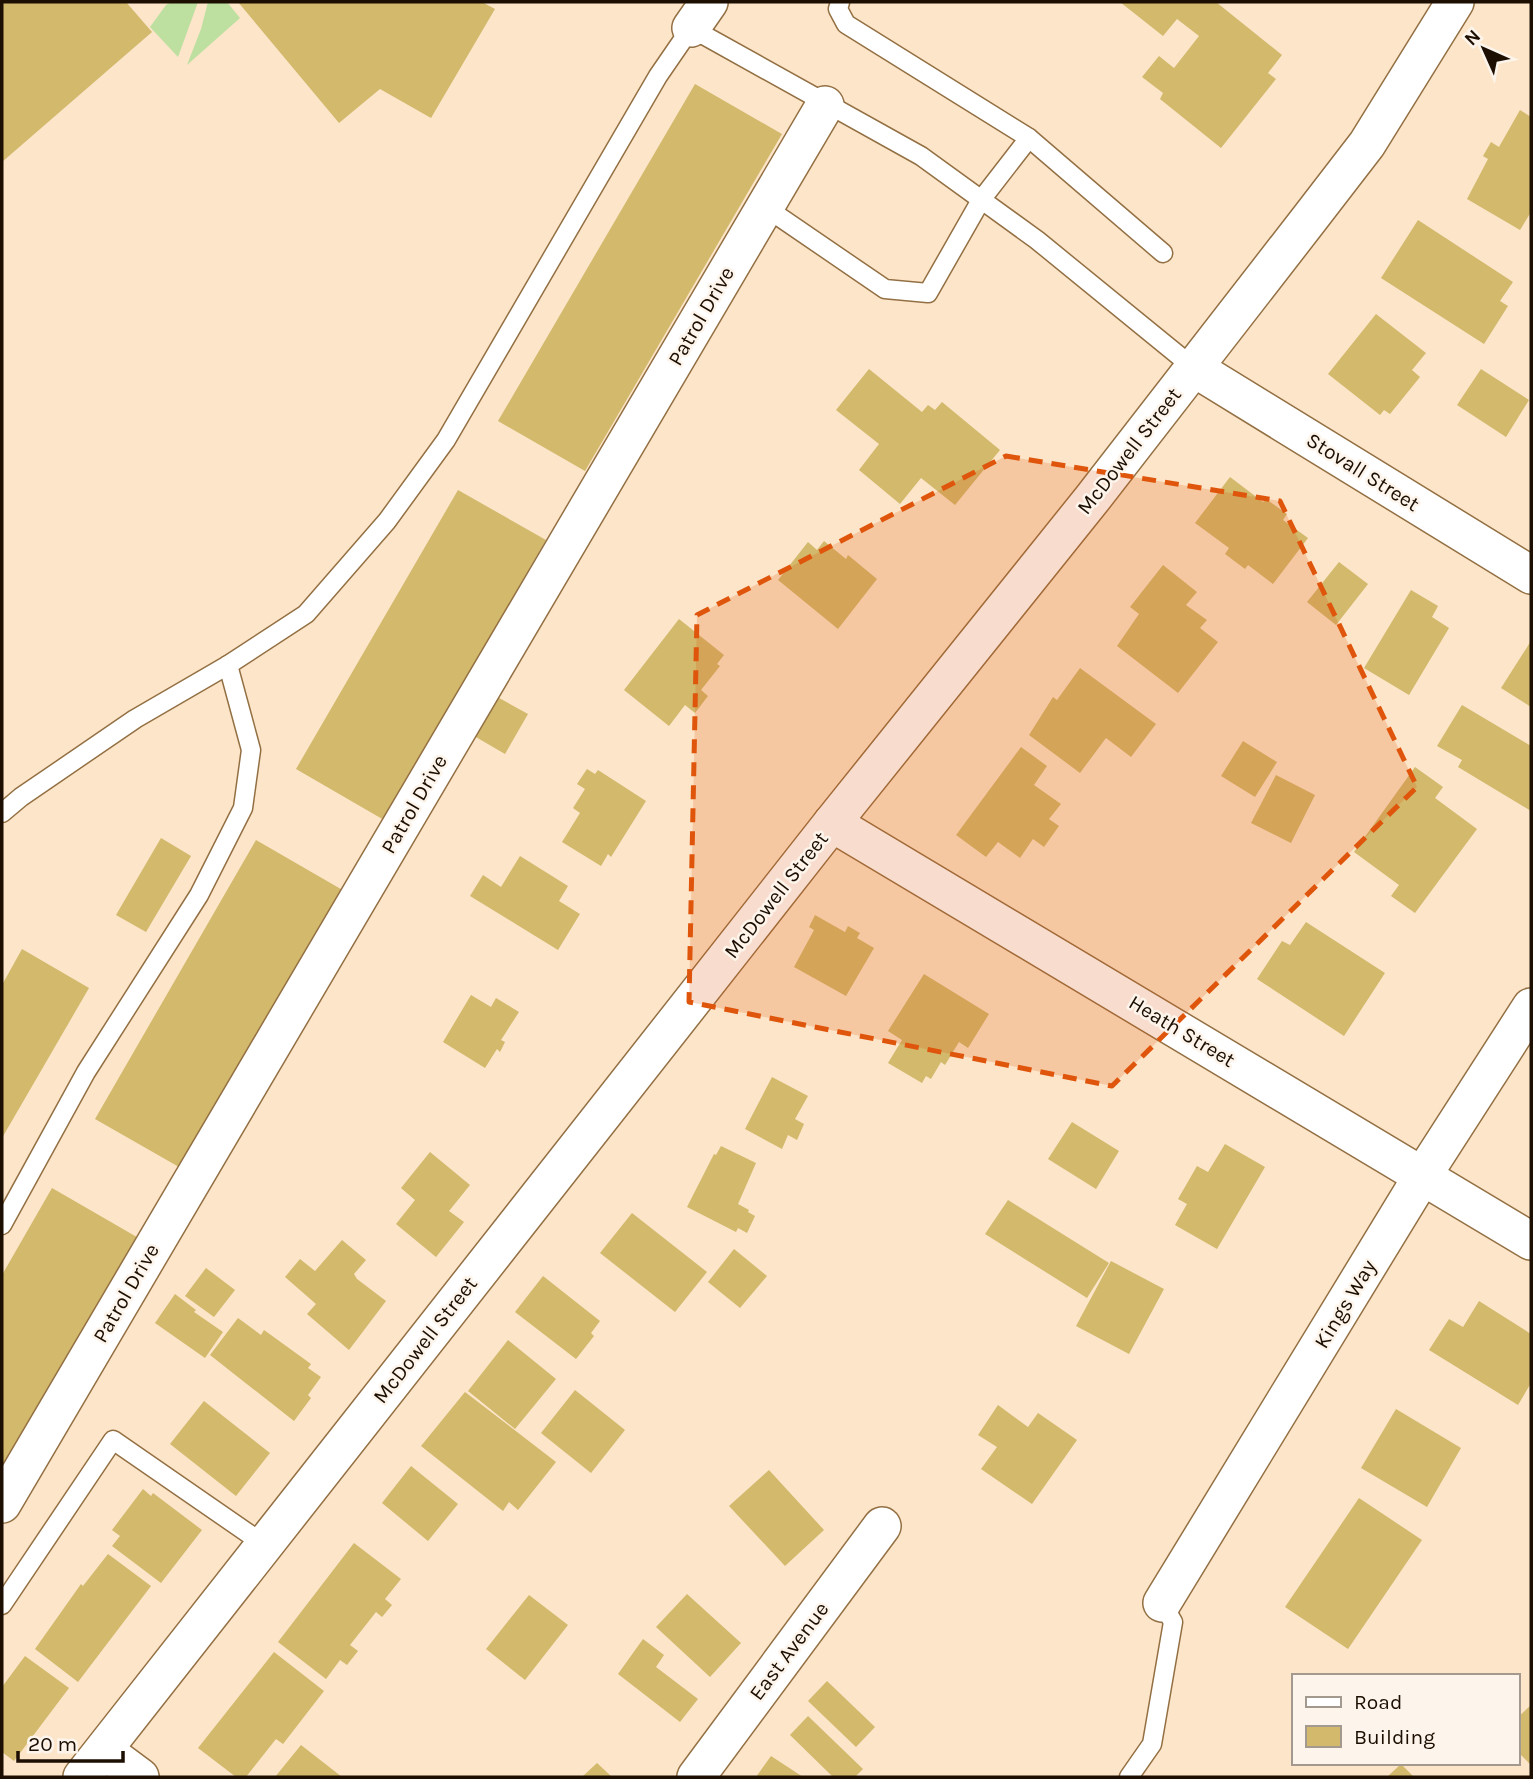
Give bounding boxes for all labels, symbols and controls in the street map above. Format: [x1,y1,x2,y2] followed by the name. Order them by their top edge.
[1449,14,1519,84] north arrow
[1460,25,1485,50] text: N
[663,262,739,370] street label: Patrol Drive
[1072,383,1186,519] street label: McDowell Street
[1302,428,1424,516] street label: Stovall Street
[376,750,452,858] street label: Patrol Drive
[719,827,833,963] street label: McDowell Street
[1125,990,1240,1072] street label: Heath Street
[88,1239,164,1347] street label: Patrol Drive
[1309,1255,1381,1353] street label: Kings Way
[368,1272,482,1408] street label: McDowell Street
[744,1597,834,1705] street label: East Avenue
[1292,1674,1519,1765] legend
[1354,1690,1402,1714] text: Road
[18,1720,122,1764] scale bar
[1354,1725,1435,1749] text: Building
[28,1732,77,1756] text: 20 m

